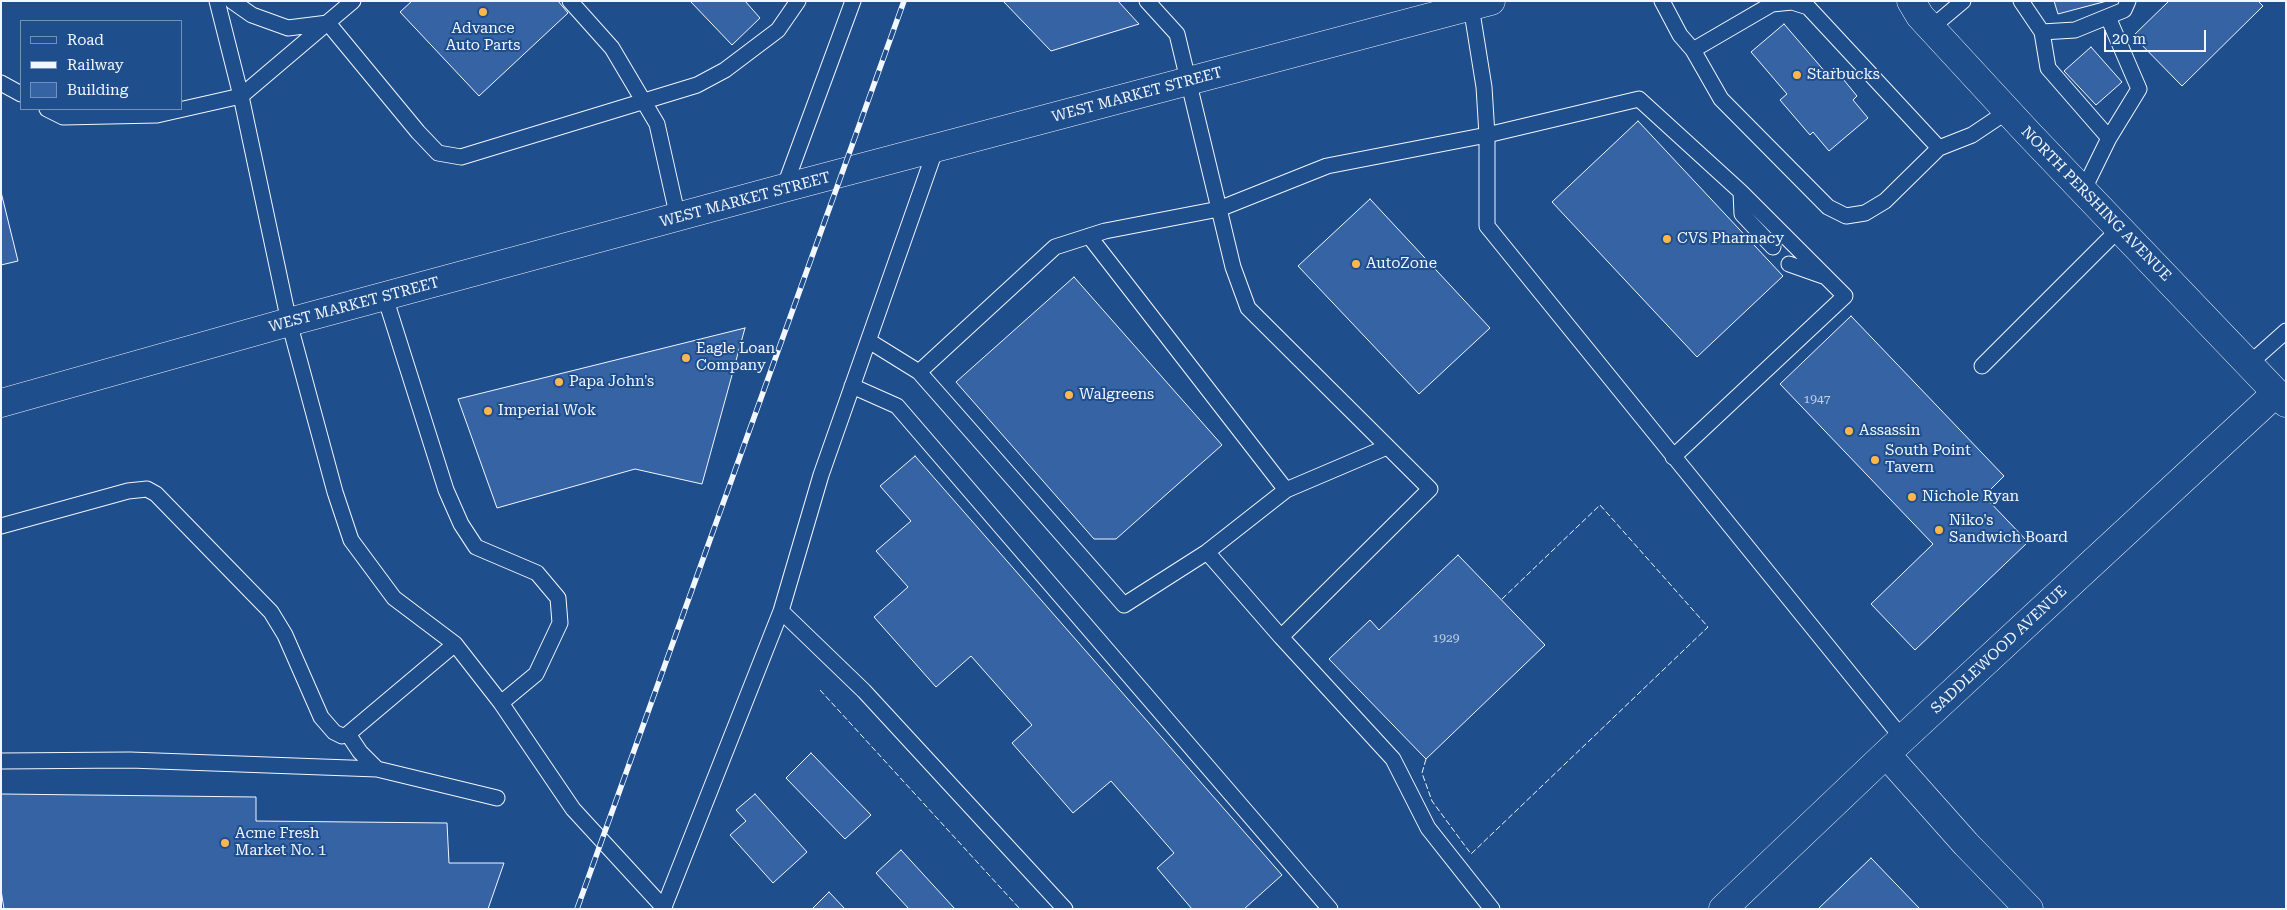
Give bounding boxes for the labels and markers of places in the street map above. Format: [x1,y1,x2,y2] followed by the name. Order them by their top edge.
[477,6,489,18] marker: Advance Auto Parts
[446,20,520,55] place label: Advance Auto Parts
[1807,66,1880,84] place label: Starbucks
[1791,69,1803,81] marker: Starbucks
[1677,230,1784,248] place label: CVS Pharmacy
[1661,233,1673,245] marker: CVS Pharmacy
[1366,255,1437,273] place label: AutoZone
[1350,258,1362,270] marker: AutoZone
[696,340,775,375] place label: Eagle Loan Company
[680,352,692,364] marker: Eagle Loan Company
[569,373,654,391] place label: Papa John's
[553,376,565,388] marker: Papa John's
[1079,386,1154,404] place label: Walgreens
[1063,389,1075,401] marker: Walgreens
[498,402,596,420] place label: Imperial Wok
[482,405,494,417] marker: Imperial Wok
[1859,422,1920,440] place label: Assassin
[1843,425,1855,437] marker: Assassin
[1885,442,1971,477] place label: South Point Tavern
[1869,454,1881,466] marker: South Point Tavern
[1922,488,2019,506] place label: Nichole Ryan
[1906,491,1918,503] marker: Nichole Ryan
[1949,512,2068,547] place label: Niko's Sandwich Board
[1933,524,1945,536] marker: Niko's Sandwich Board
[235,825,326,860] place label: Acme Fresh Market No. 1
[219,837,231,849] marker: Acme Fresh Market No. 1

